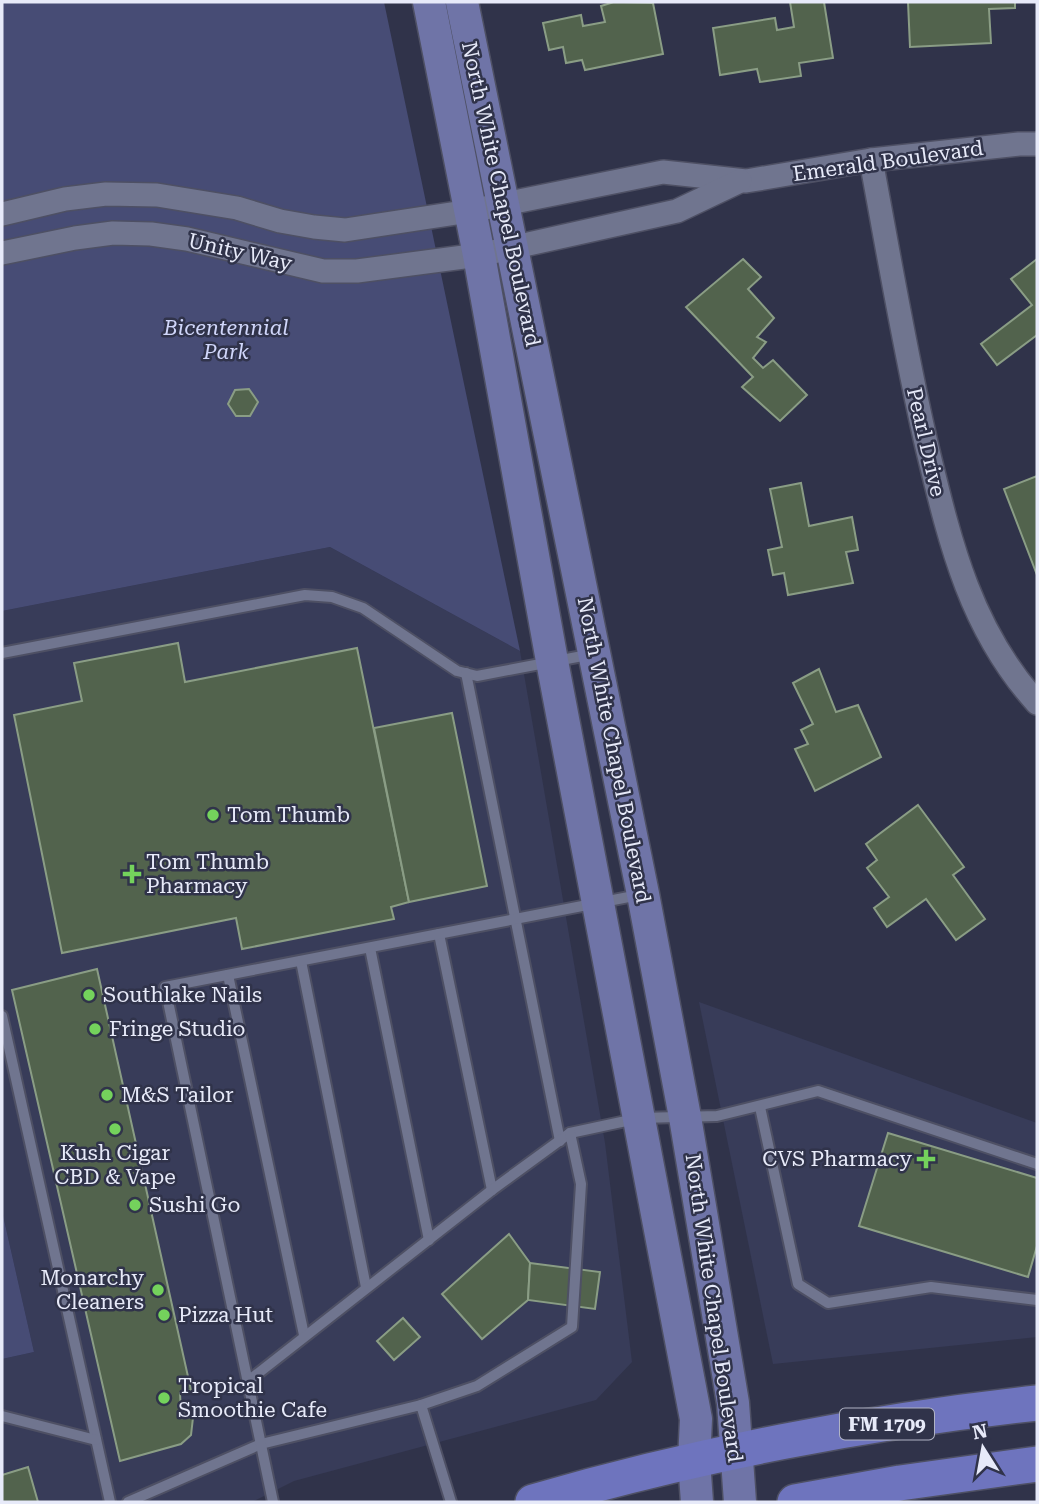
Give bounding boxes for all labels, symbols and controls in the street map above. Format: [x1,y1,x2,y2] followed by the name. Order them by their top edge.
[457,39,545,349] street label: North White Chapel Boulevard
[791,136,985,186] street label: Emerald Boulevard
[186,228,295,276] street label: Unity Way
[162,316,289,364] park label: Bicentennial Park
[902,385,950,499] street label: Pearl Drive
[573,595,656,906] street label: North White Chapel Boulevard
[227,803,350,827] place label: Tom Thumb
[205,807,221,823] marker: Tom Thumb
[146,850,269,898] place label: Tom Thumb Pharmacy
[124,866,140,882] marker: Tom Thumb Pharmacy
[103,983,262,1007] place label: Southlake Nails
[81,987,97,1003] marker: Southlake Nails
[109,1017,245,1041] place label: Fringe Studio
[87,1021,103,1037] marker: Fringe Studio
[121,1083,234,1107] place label: M&S Tailor
[99,1087,115,1103] marker: M&S Tailor
[107,1121,123,1137] marker: Kush Cigar CBD & Vape
[54,1141,176,1189] place label: Kush Cigar CBD & Vape
[762,1147,913,1171] place label: CVS Pharmacy
[918,1151,934,1167] marker: CVS Pharmacy
[680,1152,748,1464] street label: North White Chapel Boulevard
[149,1193,240,1217] place label: Sushi Go
[127,1197,143,1213] marker: Sushi Go
[40,1266,145,1314] place label: Monarchy Cleaners
[150,1282,166,1298] marker: Monarchy Cleaners
[178,1303,273,1327] place label: Pizza Hut
[156,1307,172,1323] marker: Pizza Hut
[178,1374,327,1422] place label: Tropical Smoothie Cafe
[156,1390,172,1406] marker: Tropical Smoothie Cafe
[840,1408,934,1440] road number: FM 1709
[948,1413,1018,1483] north arrow
[970,1419,990,1444] text: N

